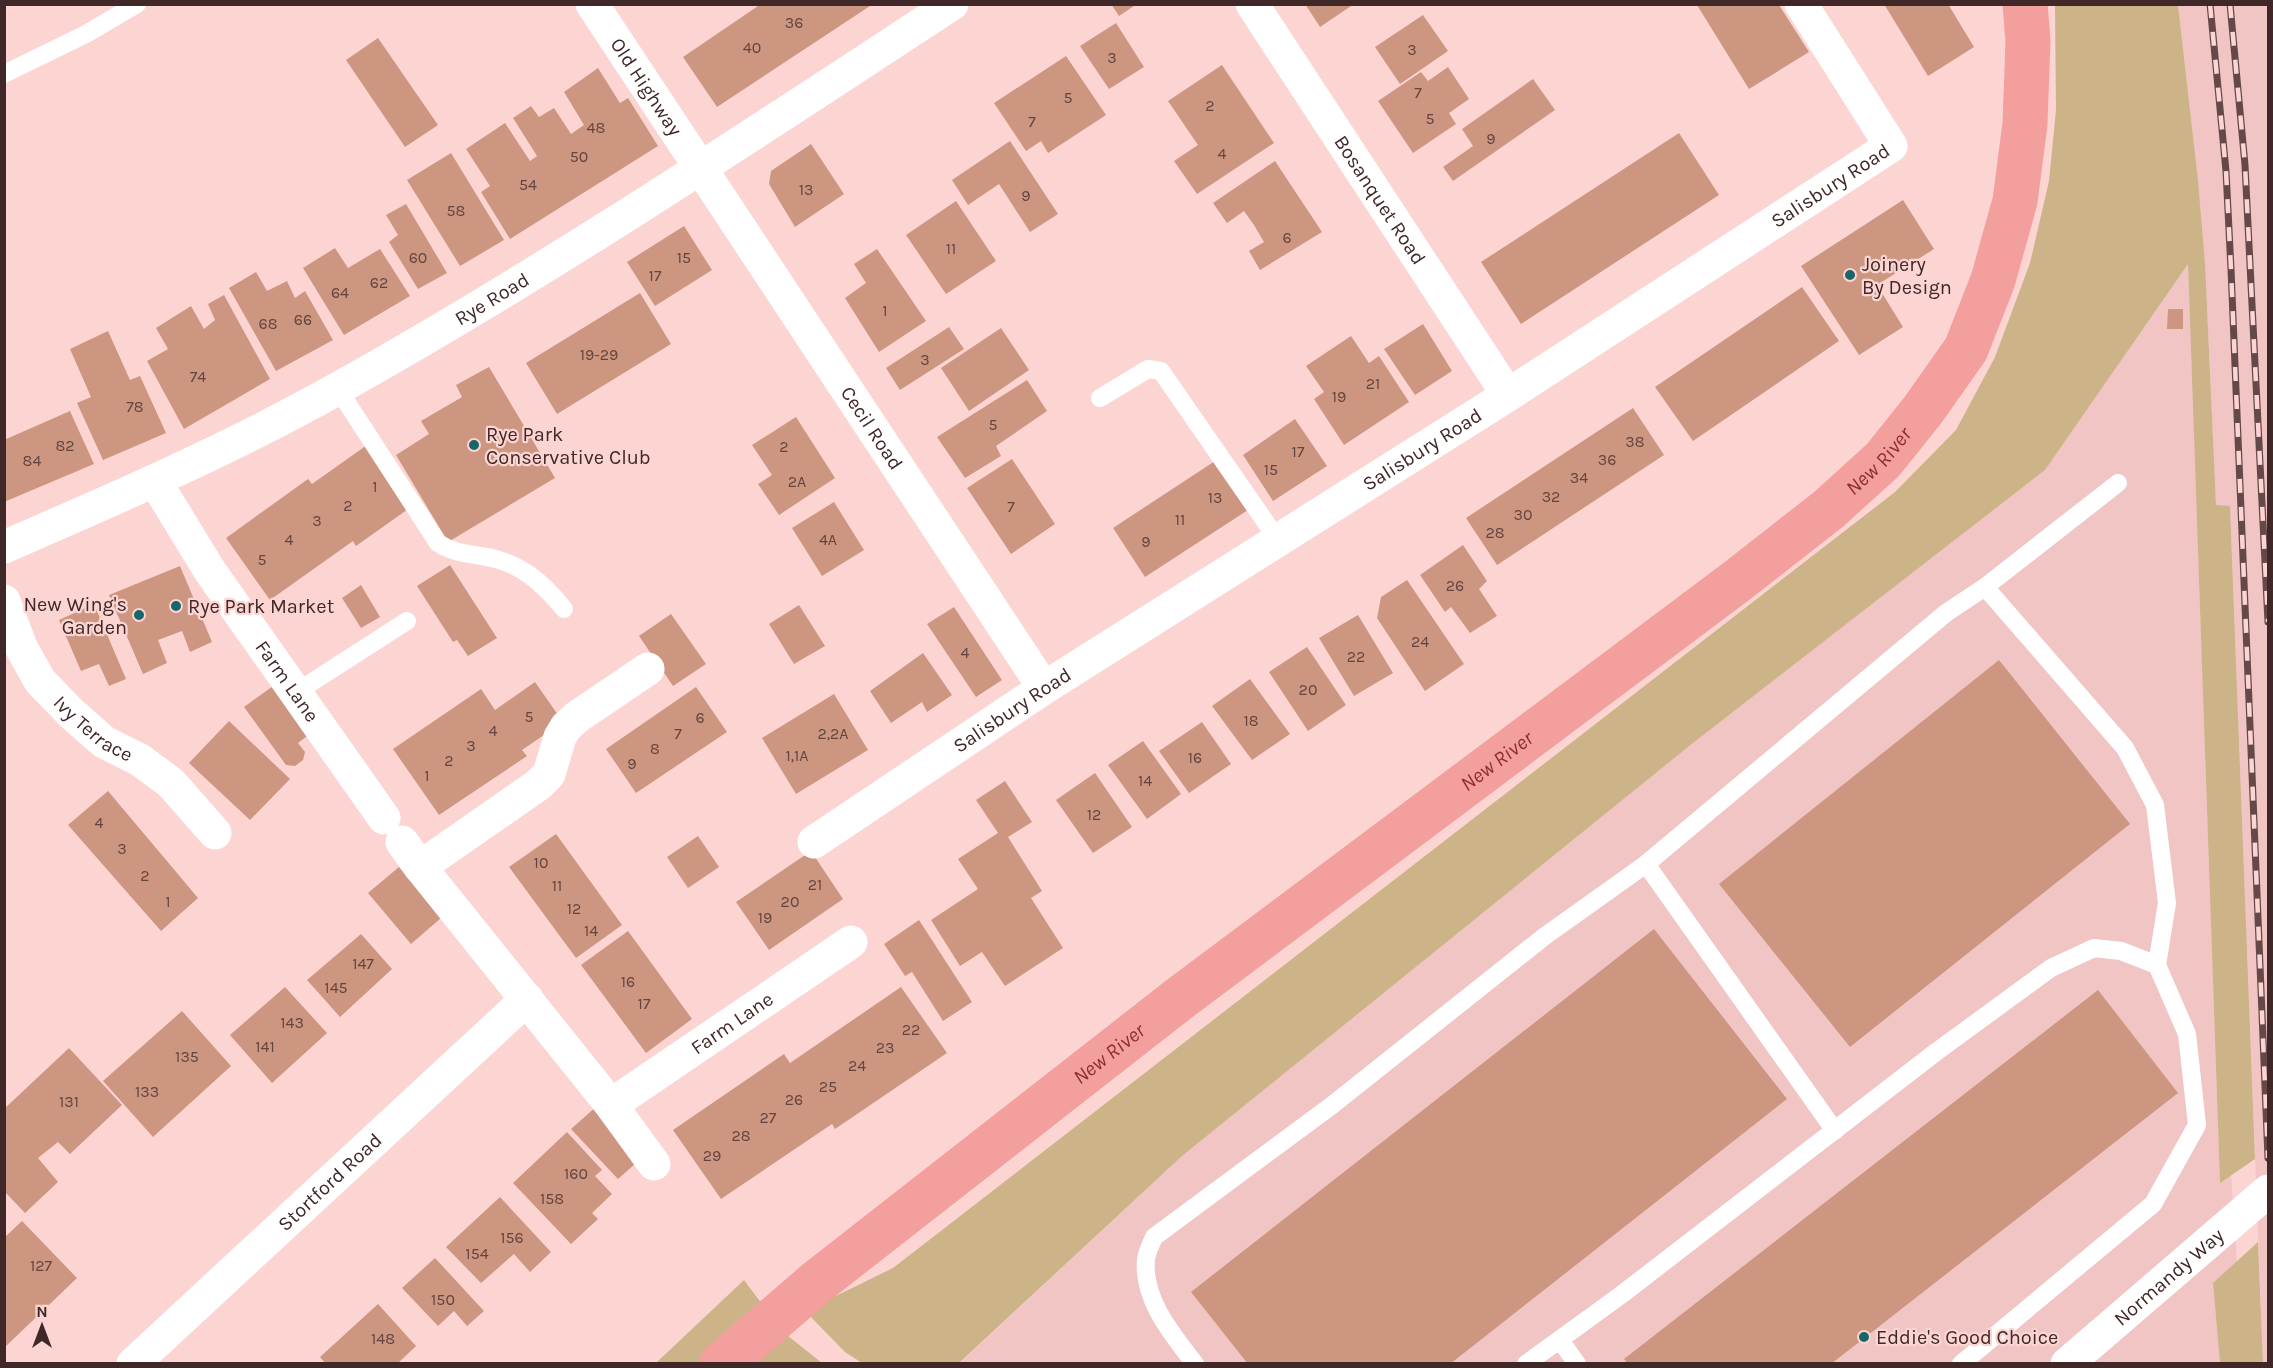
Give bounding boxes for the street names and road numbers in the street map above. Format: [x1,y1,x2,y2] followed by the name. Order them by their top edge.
[606,33,687,140] street label: Old Highway
[1330,131,1431,269] street label: Bosanquet Road
[1767,139,1894,232] street label: Salisbury Road
[451,267,533,330] street label: Rye Road
[836,382,908,474] street label: Cecil Road
[1358,403,1486,495] street label: Salisbury Road
[251,636,324,726] street label: Farm Lane
[949,663,1075,757] street label: Salisbury Road
[49,691,137,766] street label: Ivy Terrace
[686,987,777,1059] street label: Farm Lane
[273,1128,386,1236] street label: Stortford Road
[2109,1223,2228,1330] street label: Normandy Way

